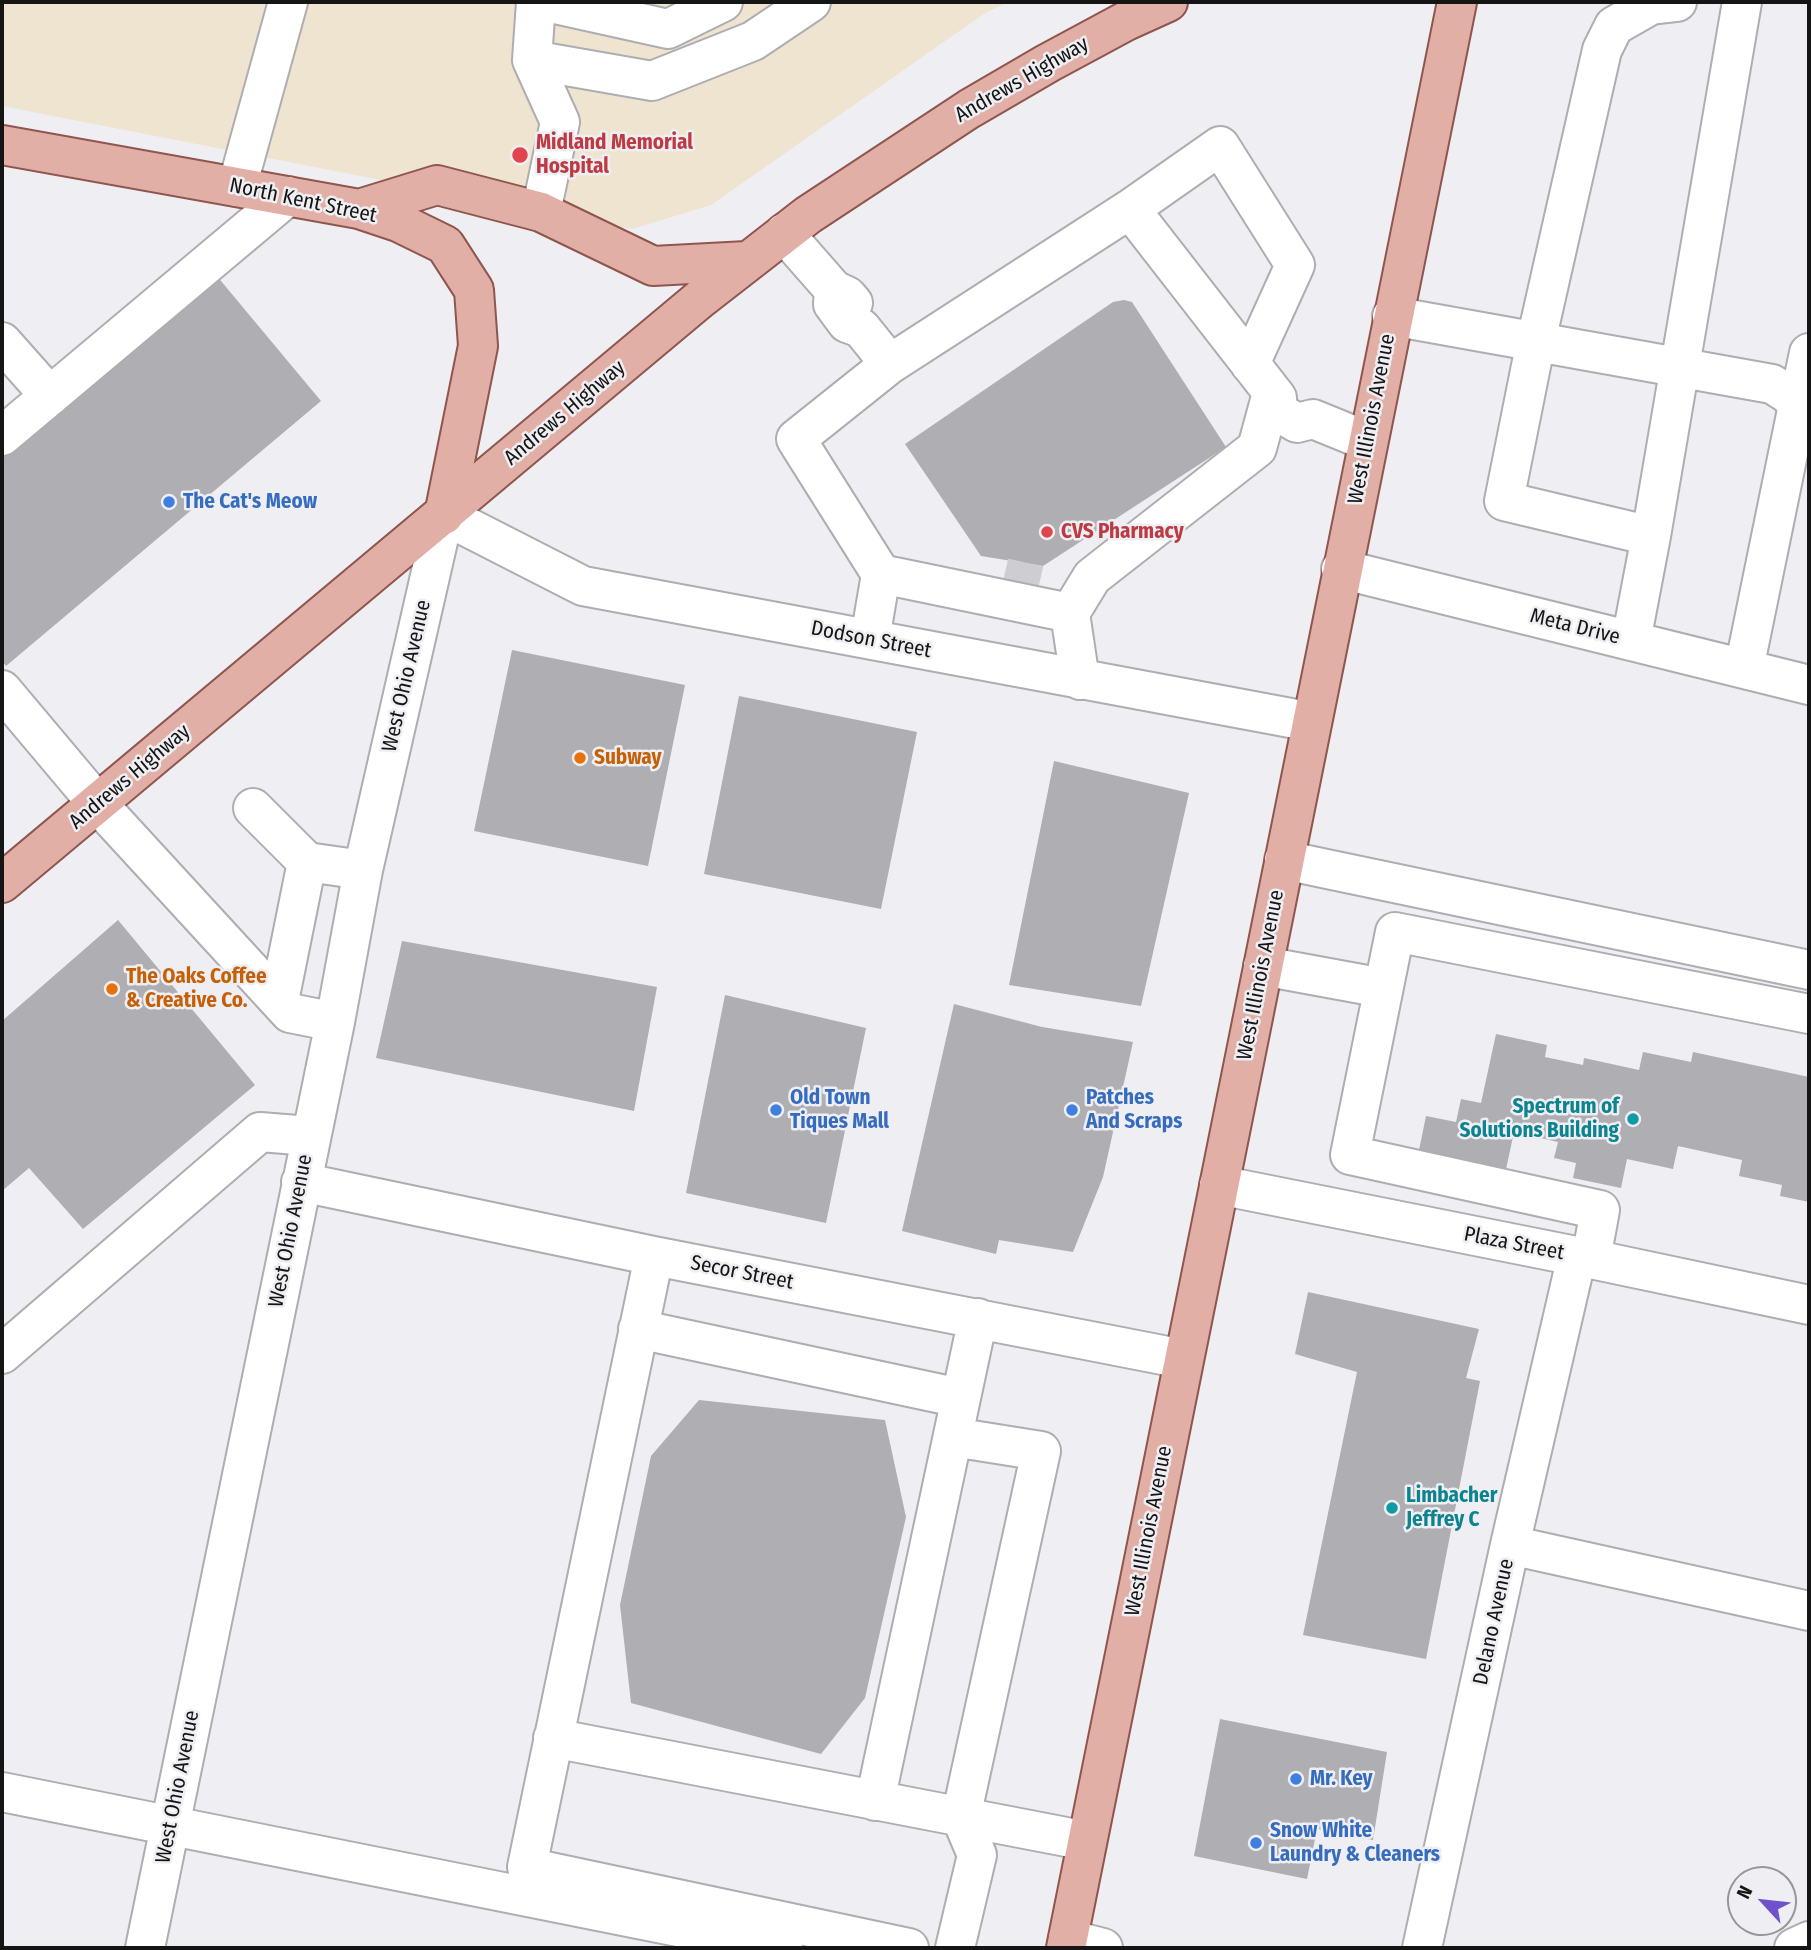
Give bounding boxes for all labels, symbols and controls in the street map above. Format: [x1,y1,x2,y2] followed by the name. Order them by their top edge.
[951,32,1093,128] street label: Andrews Highway
[536,130,693,180] place label: Midland Memorial Hospital
[510,145,530,165] marker: Midland Memorial Hospital
[227,173,379,229] street label: North Kent Street
[1343,332,1401,506] street label: West Illinois Avenue
[499,355,631,471] street label: Andrews Highway
[183,489,317,515] place label: The Cat's Meow
[161,494,177,510] marker: The Cat's Meow
[1061,519,1184,545] place label: CVS Pharmacy
[1039,524,1055,540] marker: CVS Pharmacy
[377,598,437,754] street label: West Ohio Avenue
[1527,604,1623,650] street label: Meta Drive
[809,616,933,664] street label: Dodson Street
[64,719,196,835] street label: Andrews Highway
[594,745,661,771] place label: Subway
[572,750,588,766] marker: Subway
[1232,888,1290,1062] street label: West Illinois Avenue
[126,964,267,1014] place label: The Oaks Coffee & Creative Co.
[104,981,120,997] marker: The Oaks Coffee & Creative Co.
[790,1085,889,1135] place label: Old Town Tiques Mall
[1086,1085,1182,1135] place label: Patches And Scraps
[1460,1094,1619,1144] place label: Spectrum of Solutions Building
[768,1102,784,1118] marker: Old Town Tiques Mall
[1064,1102,1080,1118] marker: Patches And Scraps
[1625,1111,1641,1127] marker: Spectrum of Solutions Building
[264,1152,318,1310] street label: West Ohio Avenue
[1462,1222,1566,1266] street label: Plaza Street
[688,1251,796,1295] street label: Secor Street
[1120,1444,1178,1618] street label: West Illinois Avenue
[1406,1483,1497,1533] place label: Limbacher Jeffrey C
[1384,1500,1400,1516] marker: Limbacher Jeffrey C
[1468,1557,1520,1687] street label: Delano Avenue
[151,1708,205,1866] street label: West Ohio Avenue
[1310,1766,1373,1792] place label: Mr. Key
[1288,1771,1304,1787] marker: Mr. Key
[1270,1818,1440,1868] place label: Snow White Laundry & Cleaners
[1248,1835,1264,1851] marker: Snow White Laundry & Cleaners
[1727,1866,1797,1936] north arrow
[1732,1882,1757,1902] text: N

